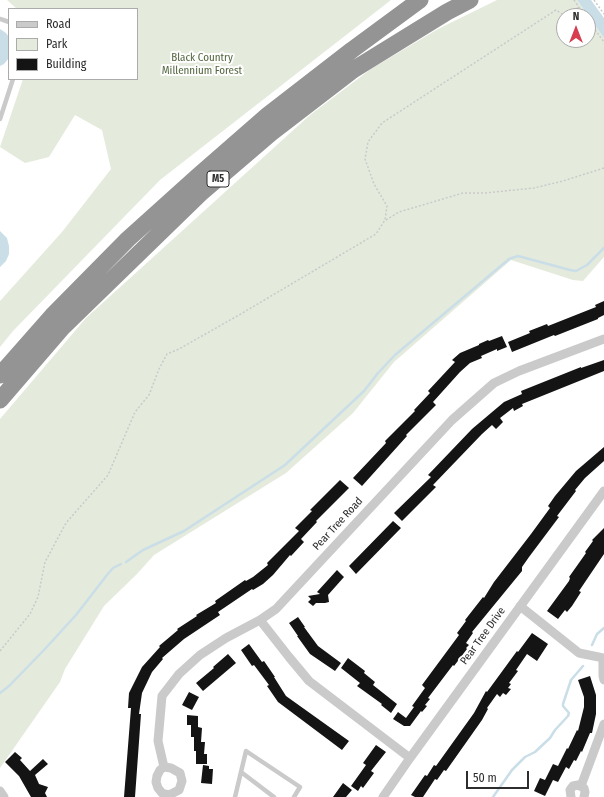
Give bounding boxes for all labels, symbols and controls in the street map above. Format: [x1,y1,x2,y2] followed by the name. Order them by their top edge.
[8,8,138,80] legend
[556,8,596,48] north arrow
[573,10,579,23] text: N
[46,17,71,31] text: Road
[46,37,67,51] text: Park
[162,51,242,77] park label: Black Country Millennium Forest
[46,57,86,71] text: Building
[207,171,229,187] road number: M5
[310,495,366,553] street label: Pear Tree Road
[458,605,508,667] street label: Pear Tree Drive
[468,763,531,789] scale bar
[473,771,497,785] text: 50 m

